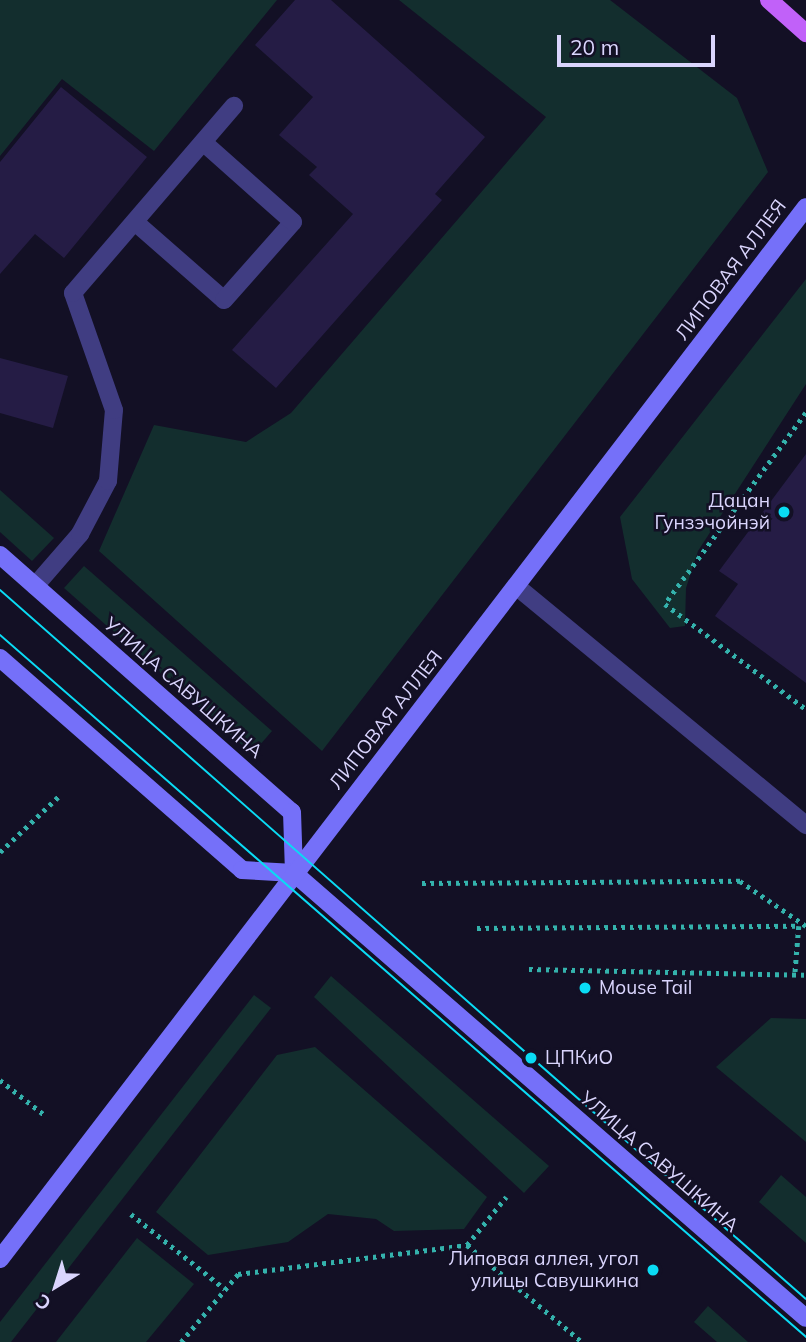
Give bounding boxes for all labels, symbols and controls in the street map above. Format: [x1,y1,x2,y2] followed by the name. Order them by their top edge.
[561,21,718,65] scale bar
[570,34,619,60] text: 20 m
[671,195,791,345] street label: ЛИПОВАЯ АЛЛЕЯ
[654,490,770,534] place label: Дацан Гунзэчойнэй
[776,504,792,520] marker: Дацан Гунзэчойнэй
[99,613,267,763] street label: УЛИЦА САВУШКИНА
[325,646,447,794] street label: ЛИПОВАЯ АЛЛЕЯ
[599,977,692,999] place label: Mouse Tail
[577,980,593,996] marker: Mouse Tail
[545,1047,613,1069] place label: ЦПКиО
[523,1050,539,1066] marker: ЦПКиО
[575,1087,743,1237] street label: УЛИЦА САВУШКИНА
[448,1248,639,1292] place label: Липовая аллея, угол улицы Савушкина
[21,1251,91,1321] north arrow
[645,1262,661,1278] marker: Липовая аллея, угол улицы Савушкина
[31,1289,56,1316] text: С

